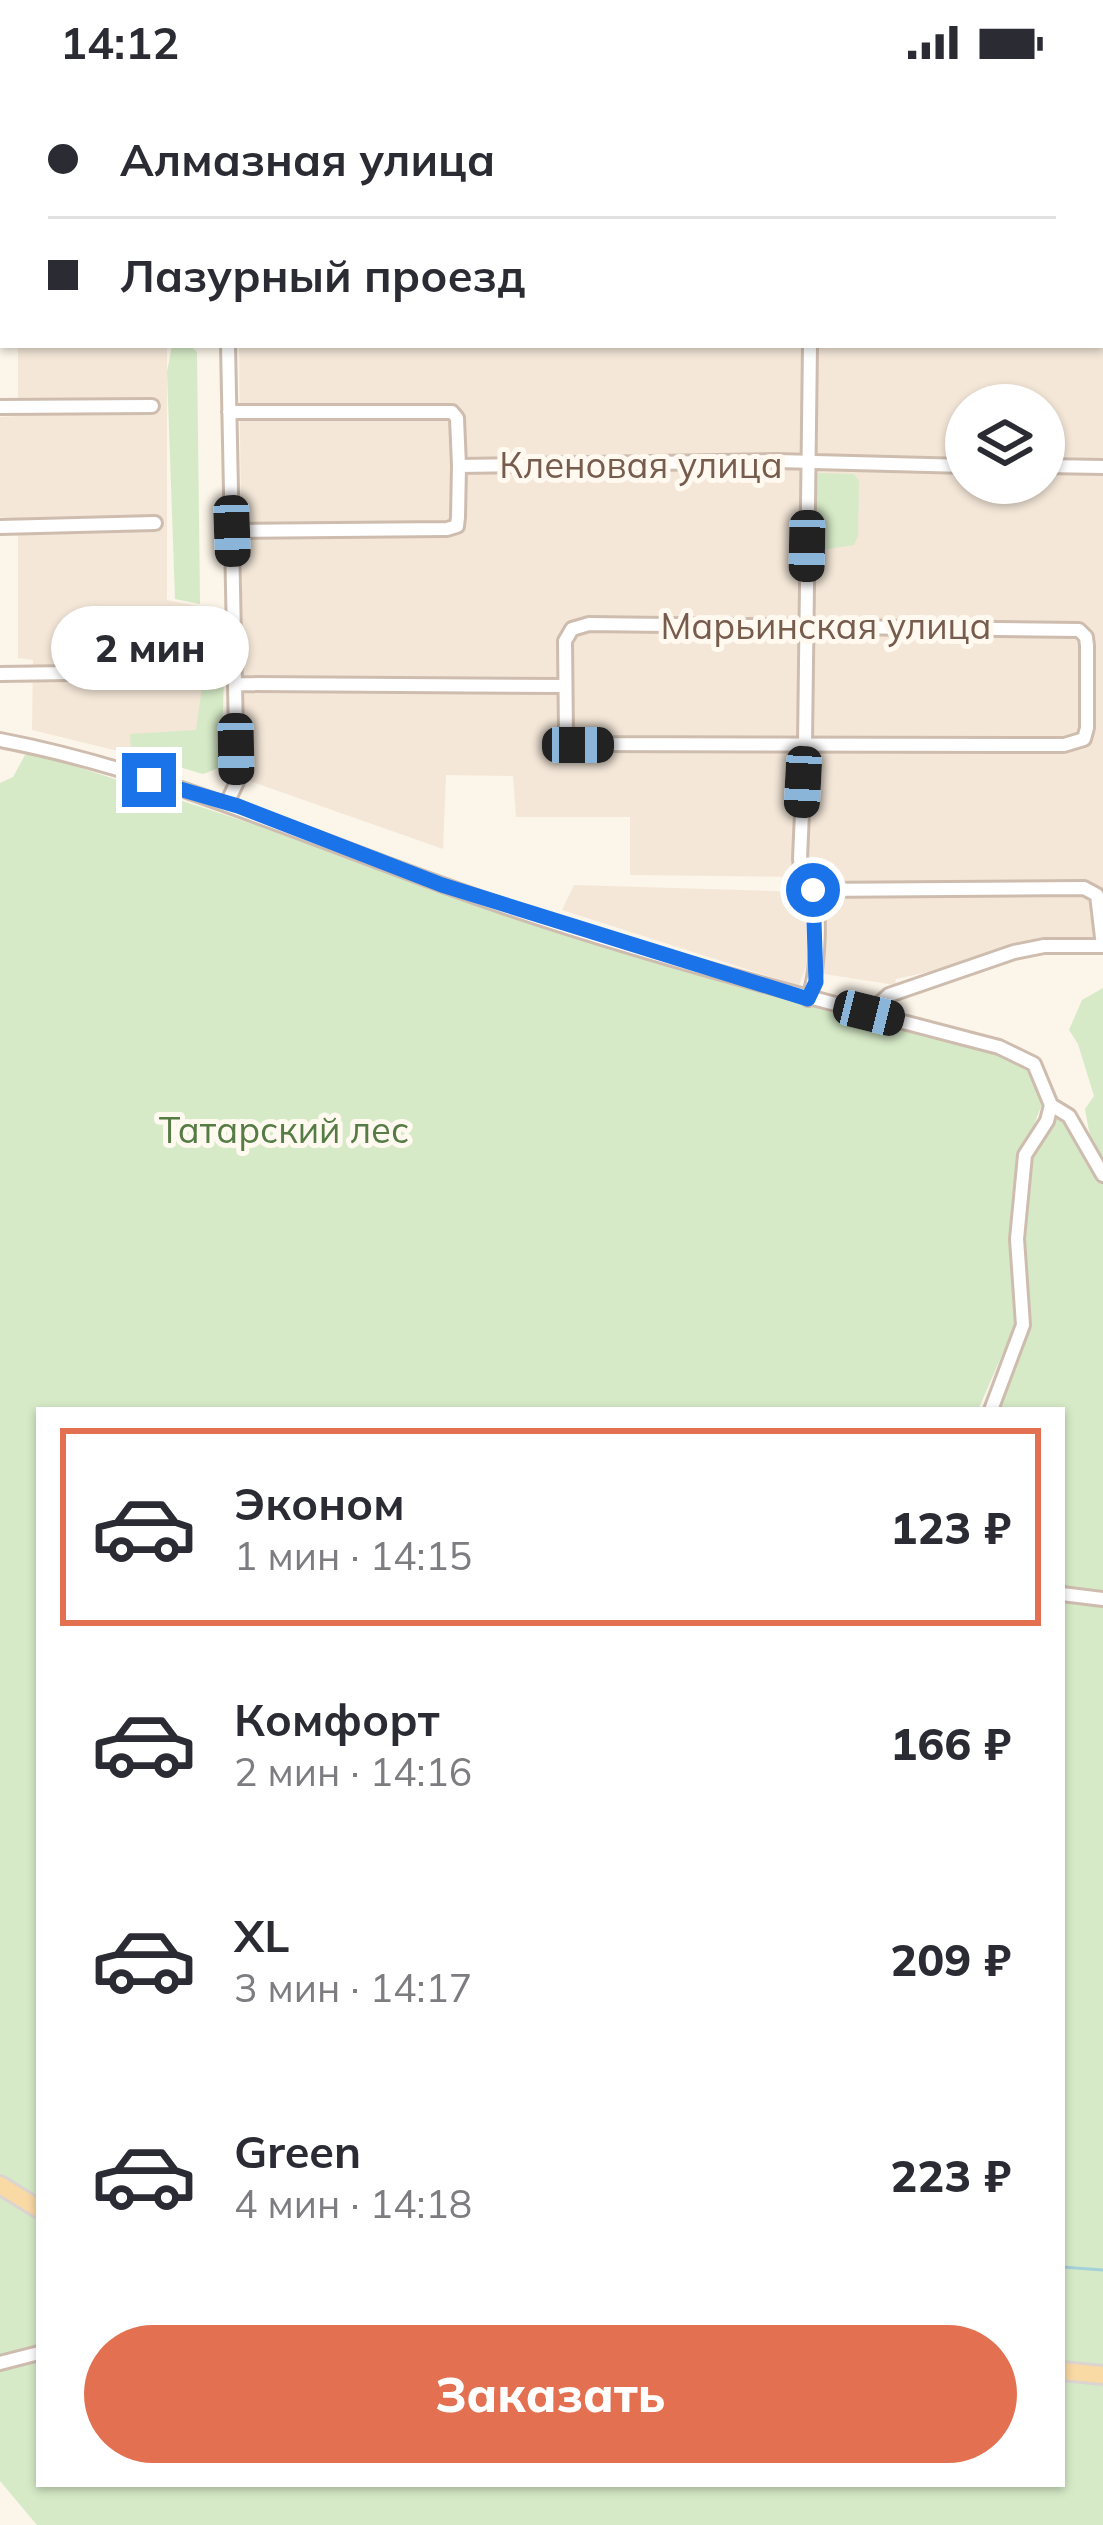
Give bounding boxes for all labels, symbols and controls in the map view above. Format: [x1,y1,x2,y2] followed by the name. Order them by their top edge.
[60,14,179,70] text: 14:12
[120,131,495,187] text: Алмазная улица
[120,247,526,303] text: Лазурный проезд
[945,384,1065,504] map controls
[945,384,1065,504] button: layers
[499,442,783,487] street label: Кленовая улица
[213,494,251,568] car
[788,510,826,582] car
[660,603,992,648] street label: Марьинская улица
[50,606,248,690] callout: 2 мин
[94,623,206,672] text: 2 мин
[217,713,255,785] car
[542,727,614,763] car
[783,745,823,819] car
[122,753,176,807] route end
[786,863,840,917] route start
[830,987,908,1039] car
[159,1107,409,1152] park label: Татарский лес
[90,1473,198,1581] icon: car
[234,1475,405,1531] text: Эконом
[890,1499,1011,1555] text: 123 ₽
[234,1531,472,1580] text: 1 мин · 14:15
[90,1689,198,1797] icon: car
[234,1691,440,1747] text: Комфорт
[890,1715,1011,1771] text: 166 ₽
[234,1747,472,1796] text: 2 мин · 14:16
[90,1905,198,2013] icon: car
[234,1907,289,1963] text: XL
[890,1931,1011,1987] text: 209 ₽
[234,1963,472,2012] text: 3 мин · 14:17
[90,2121,198,2229] icon: car
[234,2123,361,2179] text: Green
[890,2147,1011,2203] text: 223 ₽
[234,2179,472,2228] text: 4 мин · 14:18
[84,2325,1017,2463] button: Заказать

